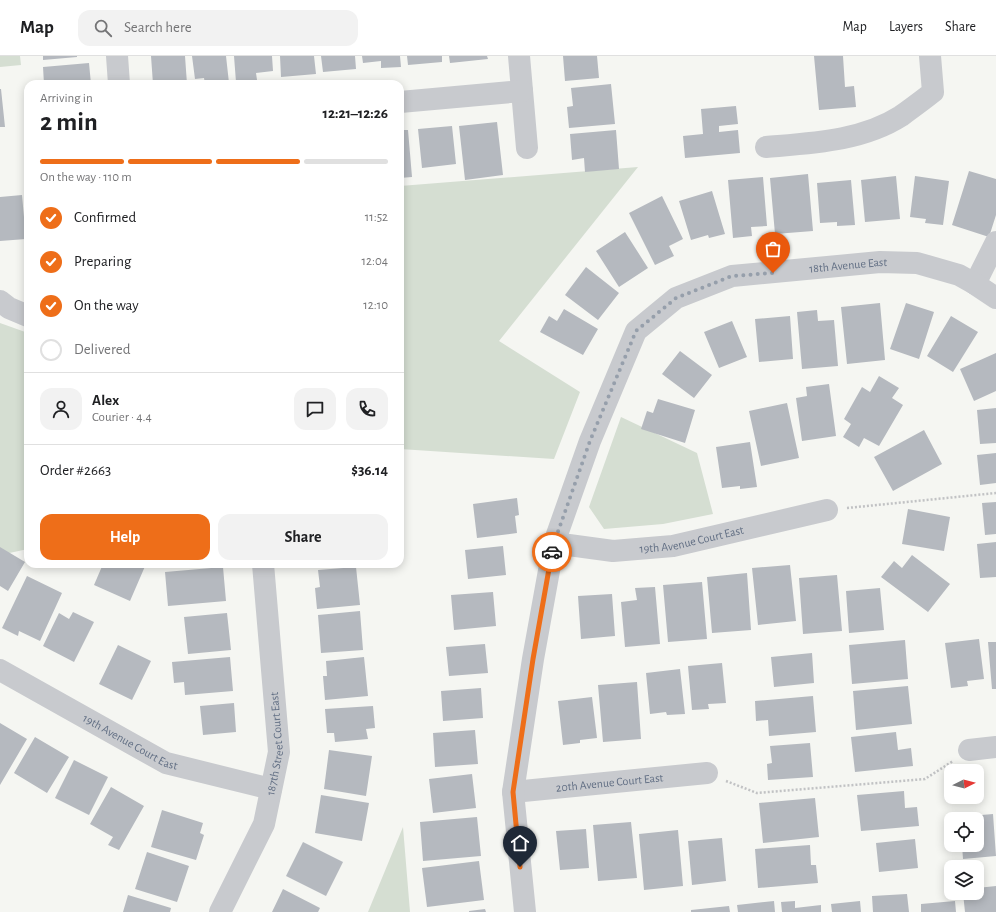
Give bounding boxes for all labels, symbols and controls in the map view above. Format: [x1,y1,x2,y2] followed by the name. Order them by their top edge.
[78,10,358,46] search box
[92,17,114,39] icon: search
[20,18,54,37] text: Map
[124,20,192,35] text: Search here
[842,20,867,34] text: Map
[889,20,923,34] text: Layers
[945,20,976,34] text: Share
[40,92,93,105] text: Arriving in
[323,106,388,121] text: 12:21–12:26
[40,109,98,135] text: 2 min
[40,171,132,184] text: On the way · 110 m
[40,207,62,229] icon: check
[74,210,136,225] text: Confirmed
[365,211,388,224] text: 11:52
[756,232,790,273] pin
[762,238,784,260] icon: bag
[40,251,62,273] icon: check
[74,254,131,269] text: Preparing
[362,255,388,268] text: 12:04
[809,256,887,275] street label: 18th Avenue East
[40,295,62,317] icon: check
[74,298,139,313] text: On the way
[363,299,388,312] text: 12:10
[74,342,131,357] text: Delivered
[40,388,82,430] button: person
[294,388,336,430] button: chat
[346,388,388,430] button: phone
[92,393,119,408] text: Alex
[92,411,152,424] text: Courier · 4.4
[40,463,111,478] text: Order #2663
[351,463,388,478] text: $36.14
[40,514,210,560] button: Help
[218,514,388,560] button: Share
[639,524,745,555] street label: 19th Avenue Court East
[532,532,572,572] courier
[541,541,563,563] icon: car
[264,691,285,796] street label: 187th Street Court East
[81,712,179,772] street label: 19th Avenue Court East
[944,764,984,804] north arrow
[944,764,984,900] map controls
[555,771,664,794] street label: 20th Avenue Court East
[944,812,984,852] button: locate
[503,826,537,867] pin
[509,832,531,854] icon: home
[944,860,984,900] button: layers

